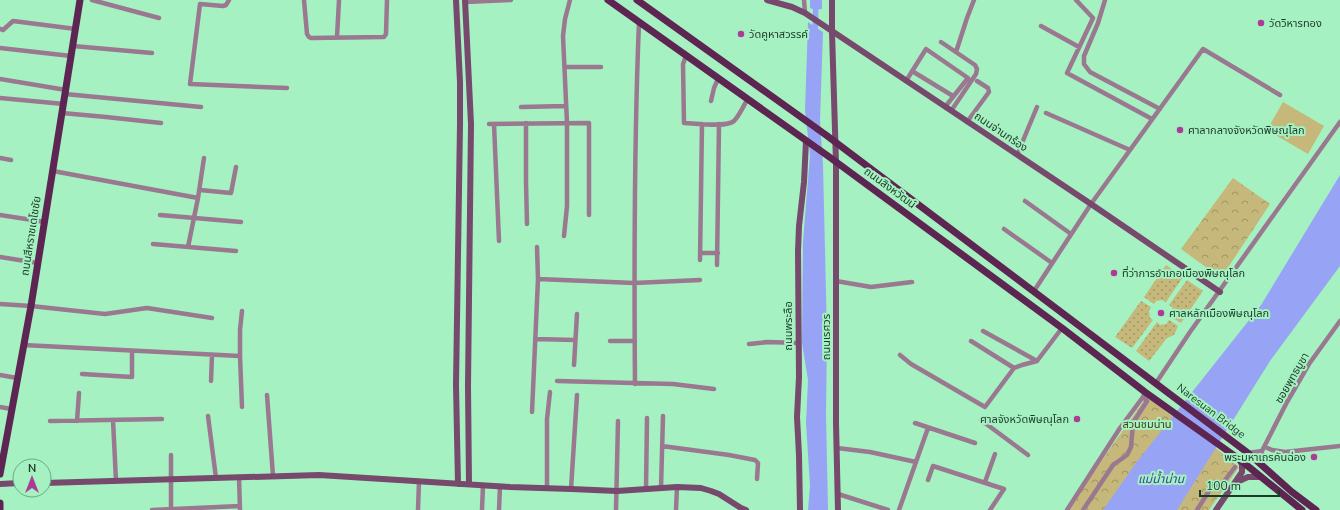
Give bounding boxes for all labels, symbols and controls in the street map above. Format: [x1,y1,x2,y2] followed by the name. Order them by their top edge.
[1269,16,1322,31] place label: วัดวิหารทอง
[1256,18,1266,28] marker: วัดวิหารทอง
[749,27,808,42] place label: วัดคูหาสวรรค์
[736,29,746,39] marker: วัดคูหาสวรรค์
[971,109,1031,155] street label: ถนนจ่านกร้อง
[1188,123,1305,138] place label: ศาลากลางจังหวัดพิษณุโลก
[1175,125,1185,135] marker: ศาลากลางจังหวัดพิษณุโลก
[861,164,919,212] street label: ถนนสิงหวัฒน์
[17,195,45,277] street label: ถนนสีหราชเดโชชัย
[1122,265,1245,281] place label: ที่ว่าการอำเภอเมืองพิษณุโลก
[1109,268,1119,278] marker: ที่ว่าการอำเภอเมืองพิษณุโลก
[781,301,796,351] street label: ถนนพระลือ
[1169,306,1269,321] place label: ศาลหลักเมืองพิษณุโลก
[1156,308,1166,318] marker: ศาลหลักเมืองพิษณุโลก
[819,314,834,360] street label: ถนนเรศวร
[1271,350,1313,406] street label: ซอยพุทธบูชา
[1173,380,1249,442] street label: Naresuan Bridge
[980,412,1069,427] place label: ศาลจังหวัดพิษณุโลก
[1072,414,1082,424] marker: ศาลจังหวัดพิษณุโลก
[1122,417,1172,432] park label: สวนชมน่าน
[1224,450,1306,465] place label: พระมหาเถรคันฉ่อง
[1309,452,1319,462] marker: พระมหาเถรคันฉ่อง
[12,458,52,498] north arrow
[28,461,36,476] text: N
[1138,470,1185,487] water label: แม่น้ำน่าน
[1200,472,1279,498] scale bar
[1206,478,1241,494] text: 100 m

